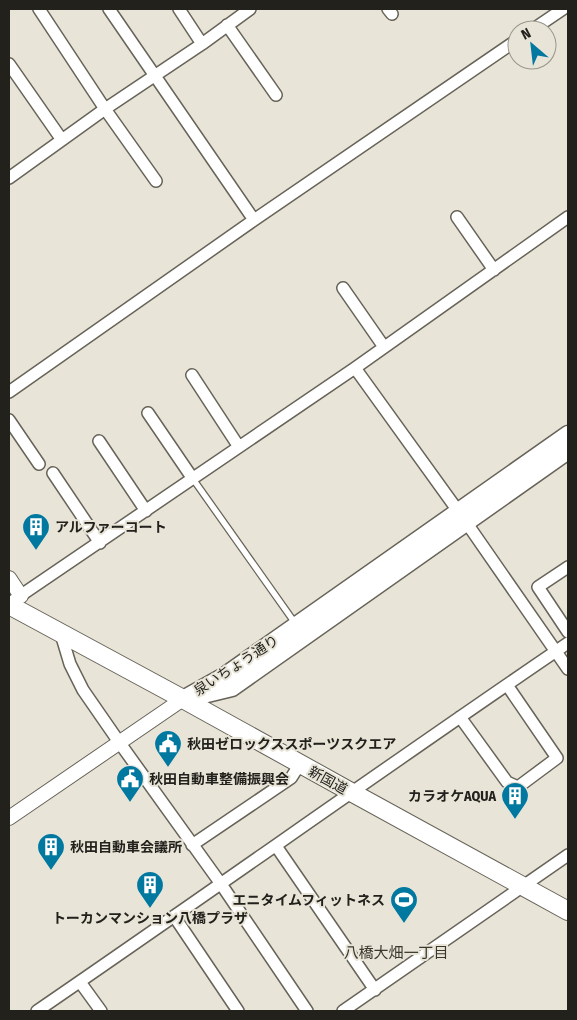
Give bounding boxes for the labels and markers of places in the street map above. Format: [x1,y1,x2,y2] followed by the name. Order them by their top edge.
[21,512,51,551] building icon: アルファーコート
[55,519,167,536] place label: アルファーコート
[153,729,183,768] public building icon: 秋田ゼロックススポーツスクエア
[187,736,396,753] place label: 秋田ゼロックススポーツスクエア
[115,764,145,803] public building icon: 秋田自動車整備振興会
[149,771,289,788] place label: 秋田自動車整備振興会
[500,781,530,820] building icon: カラオケAQUA
[408,788,496,805] place label: カラオケAQUA
[36,832,66,871] building icon: 秋田自動車会議所
[70,839,182,856] place label: 秋田自動車会議所
[135,870,165,909] building icon: トーカンマンション八橋プラザ
[389,885,419,924] sports icon: エニタイムフィットネス
[232,892,385,909] place label: エニタイムフィットネス
[52,910,248,927] place label: トーカンマンション八橋プラザ

